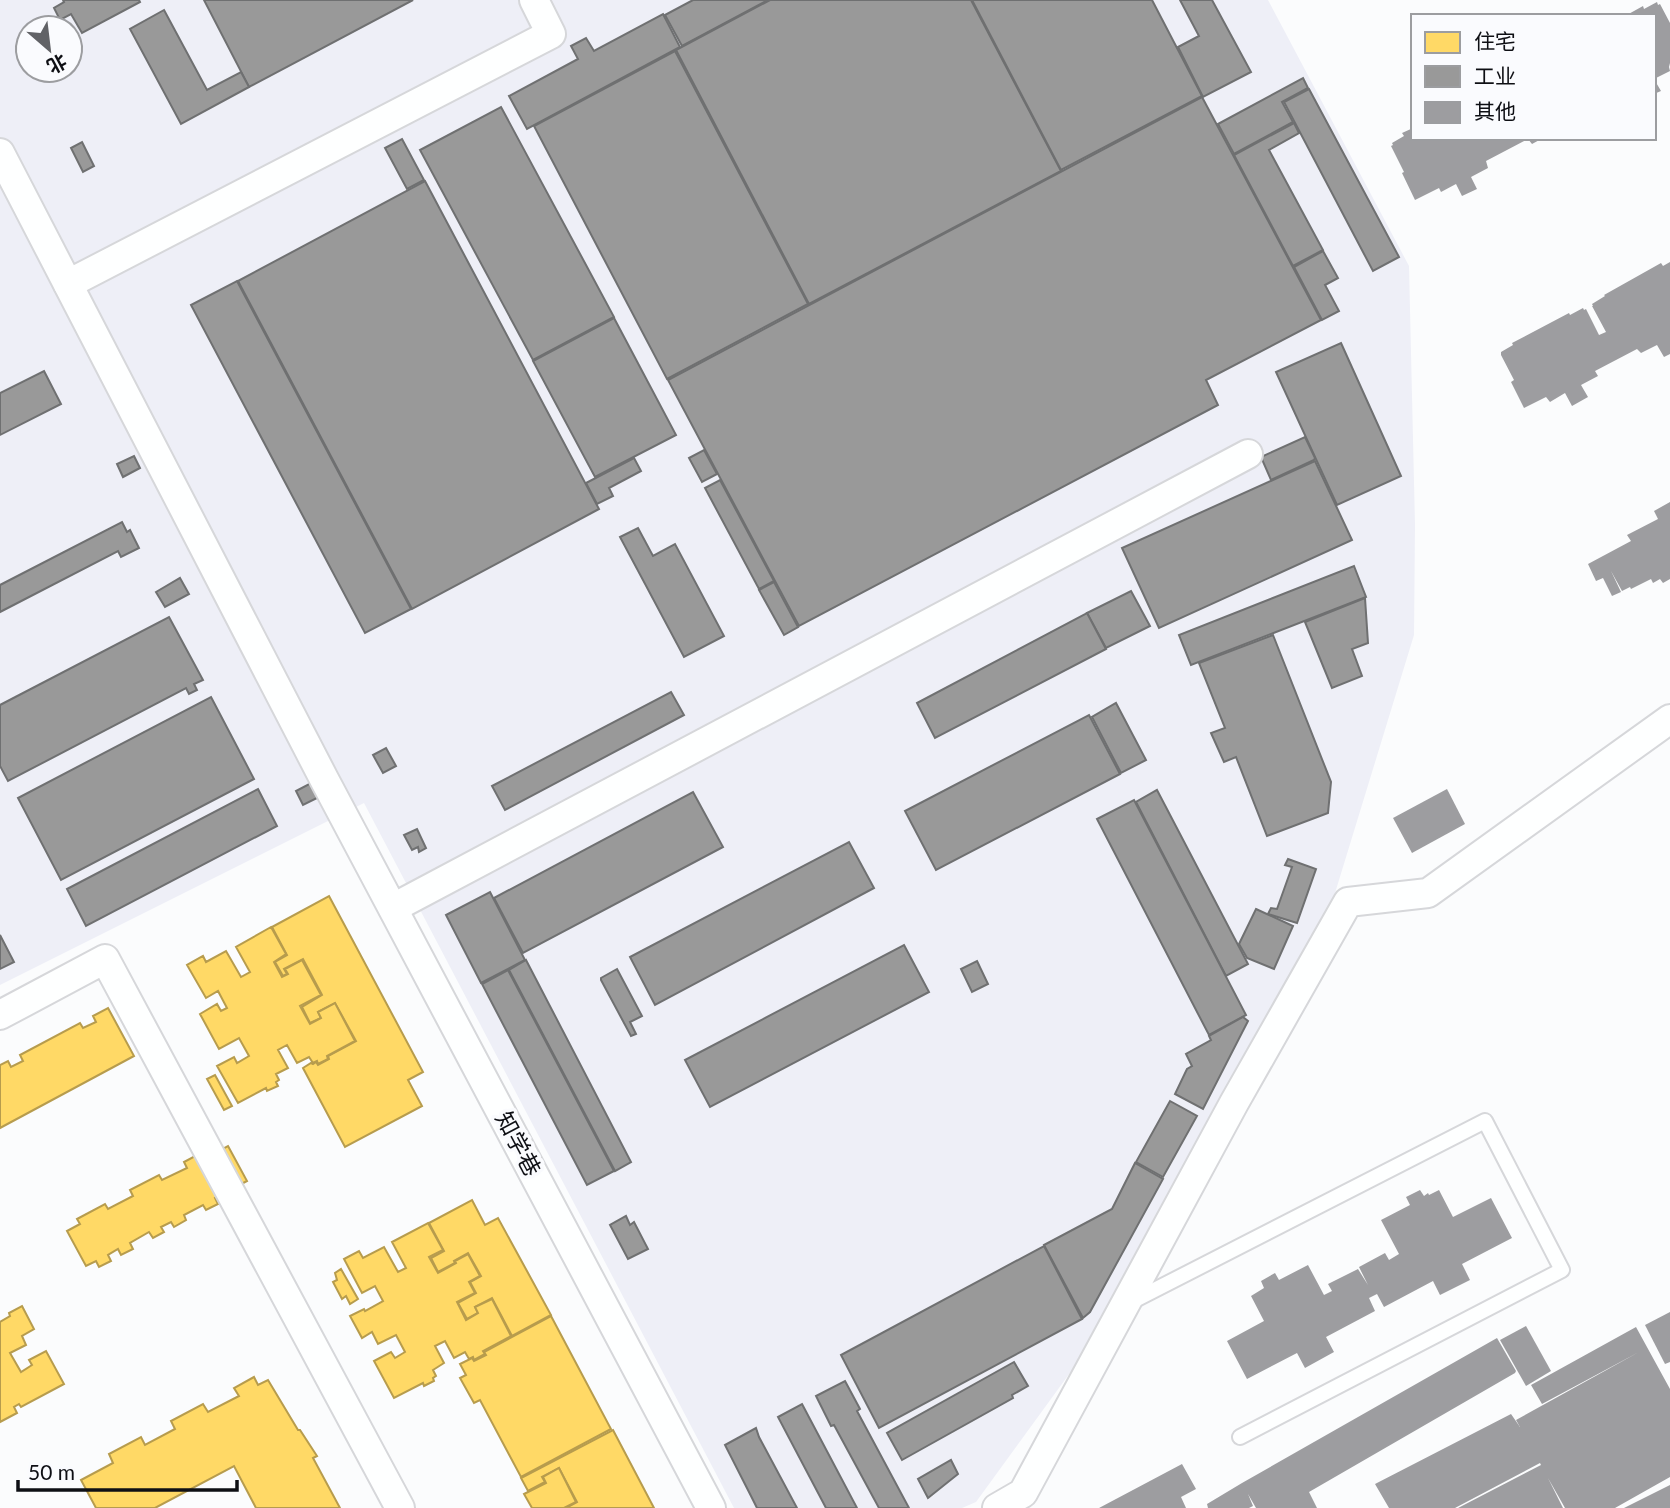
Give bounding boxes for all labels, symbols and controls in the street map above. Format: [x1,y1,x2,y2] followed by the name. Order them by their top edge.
[14,14,84,84] north arrow
[1411,14,1656,140] legend
[1474,28,1516,53] text: 住宅
[43,50,71,79] text: 北
[1474,63,1516,88] text: 工业
[1474,98,1516,123] text: 其他
[490,1106,547,1181] street label: 知学巷
[18,1448,236,1492] scale bar
[28,1459,75,1484] text: 50 m

